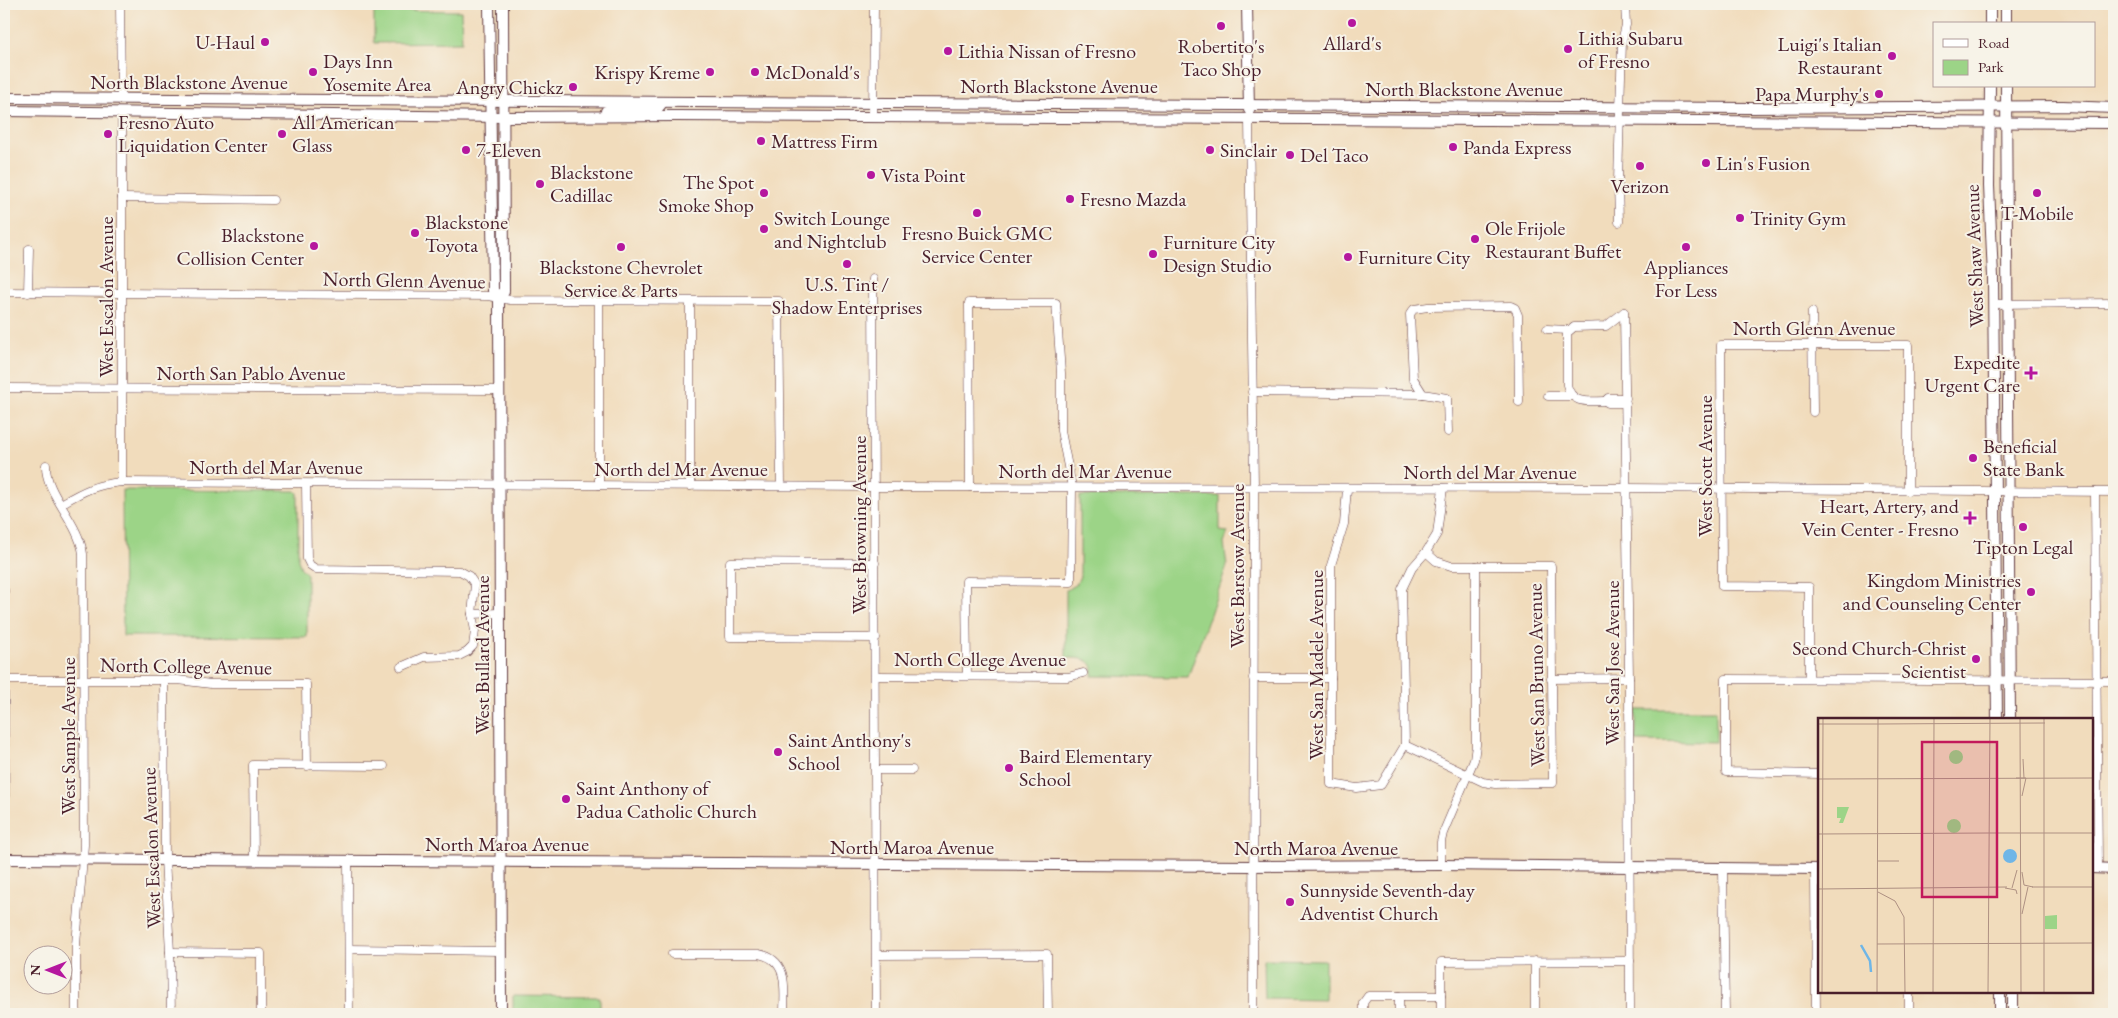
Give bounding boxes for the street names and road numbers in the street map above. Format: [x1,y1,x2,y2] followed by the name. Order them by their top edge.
[90,69,288,95] street label: North Blackstone Avenue
[960,73,1158,99] street label: North Blackstone Avenue
[1365,76,1563,102] street label: North Blackstone Avenue
[1959,184,1989,328] street label: West Shaw Avenue
[93,216,119,378] street label: West Escalon Avenue
[322,266,486,294] street label: North Glenn Avenue
[1733,315,1896,341] street label: North Glenn Avenue
[157,360,346,386] street label: North San Pablo Avenue
[1692,395,1718,537] street label: West Scott Avenue
[846,435,872,614] street label: West Browning Avenue
[189,454,363,480] street label: North del Mar Avenue
[594,456,768,482] street label: North del Mar Avenue
[998,458,1172,484] street label: North del Mar Avenue
[1403,459,1577,485] street label: North del Mar Avenue
[1224,483,1250,648] street label: West Barstow Avenue
[1303,570,1329,760] street label: West San Madele Avenue
[469,575,495,734] street label: West Bullard Avenue
[1599,580,1625,746] street label: West San Jose Avenue
[1521,583,1551,767] street label: West San Bruno Avenue
[894,646,1066,672] street label: North College Avenue
[100,652,272,681] street label: North College Avenue
[55,657,81,815] street label: West Sample Avenue
[135,767,167,929] street label: West Escalon Avenue
[425,831,589,857] street label: North Maroa Avenue
[830,834,994,860] street label: North Maroa Avenue
[1234,835,1398,861] street label: North Maroa Avenue

